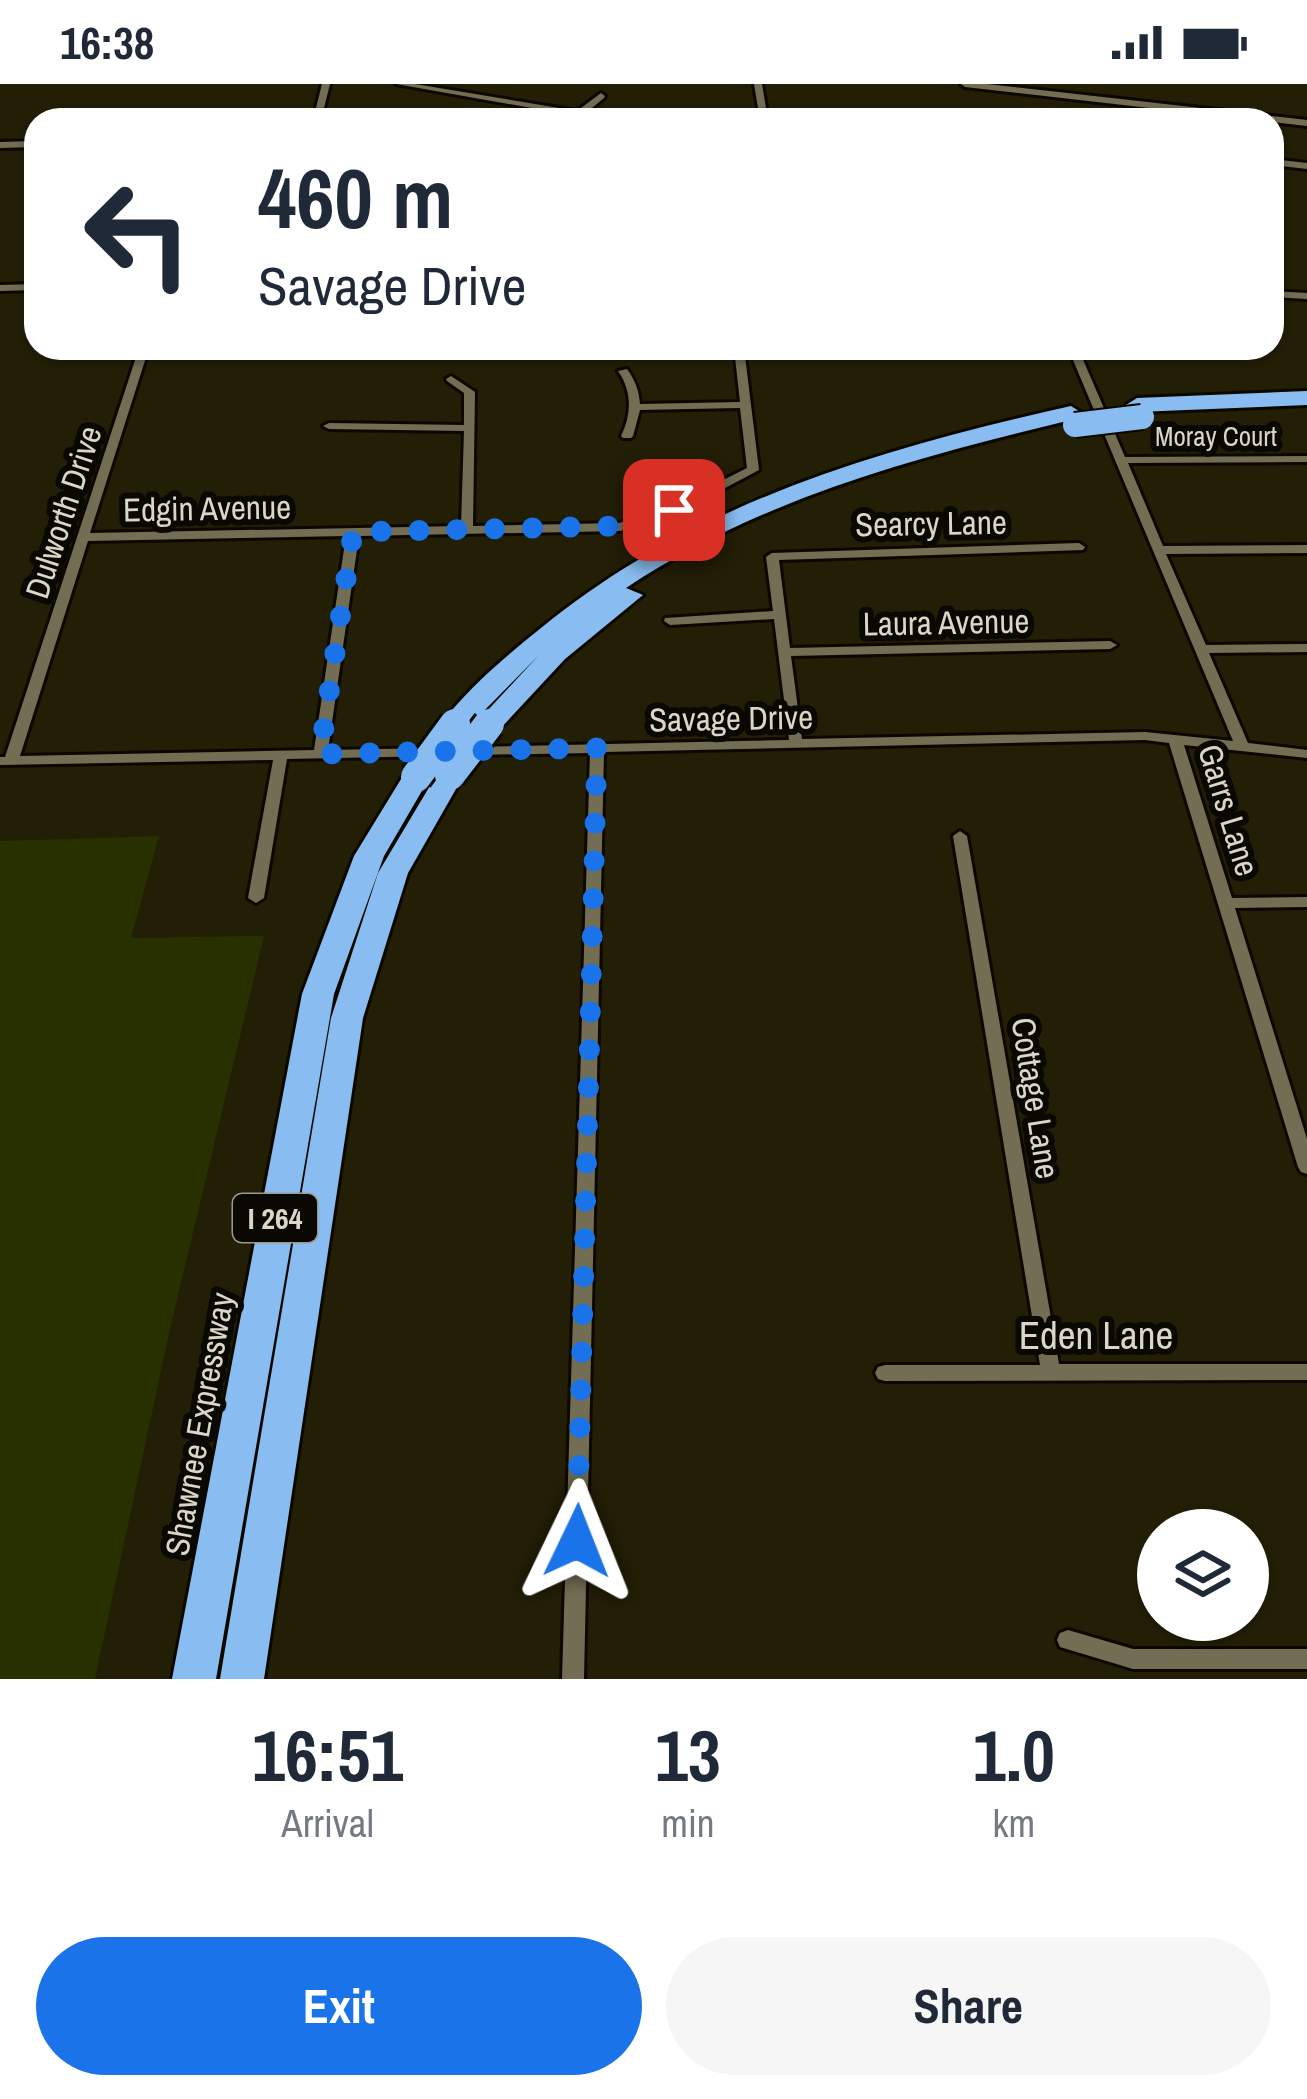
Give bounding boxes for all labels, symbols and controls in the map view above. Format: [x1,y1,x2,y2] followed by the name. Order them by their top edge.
[60,12,154,73] text: 16:38
[258,141,453,254] text: 460 m
[60,156,216,312] icon: left
[258,249,526,322] text: Savage Drive
[1155,418,1277,454] street label: Moray Court
[14,420,112,604] street label: Dulworth Drive
[623,459,725,561] pin
[641,477,707,543] icon: arrive
[123,485,291,531] street label: Edgin Avenue
[855,500,1007,546] street label: Searcy Lane
[862,599,1030,645] street label: Laura Avenue
[649,695,813,741] street label: Savage Drive
[1188,739,1270,881] street label: Garrs Lane
[1002,1014,1070,1182] street label: Cottage Lane
[233,1194,317,1242] road number: I 264
[154,1289,244,1559] street label: Shawnee Expressway
[1019,1309,1173,1361] street label: Eden Lane
[514,1478,640,1604] position arrow
[1137,1509,1269,1641] map controls
[1137,1509,1269,1641] button: layers
[252,1706,403,1803] text: 16:51
[655,1706,721,1803] text: 13
[973,1706,1055,1803] text: 1.0
[281,1797,374,1849] text: Arrival
[661,1797,715,1849] text: min
[993,1797,1035,1849] text: km
[36,1937,642,2075] button: Exit
[666,1937,1271,2075] button: Share

